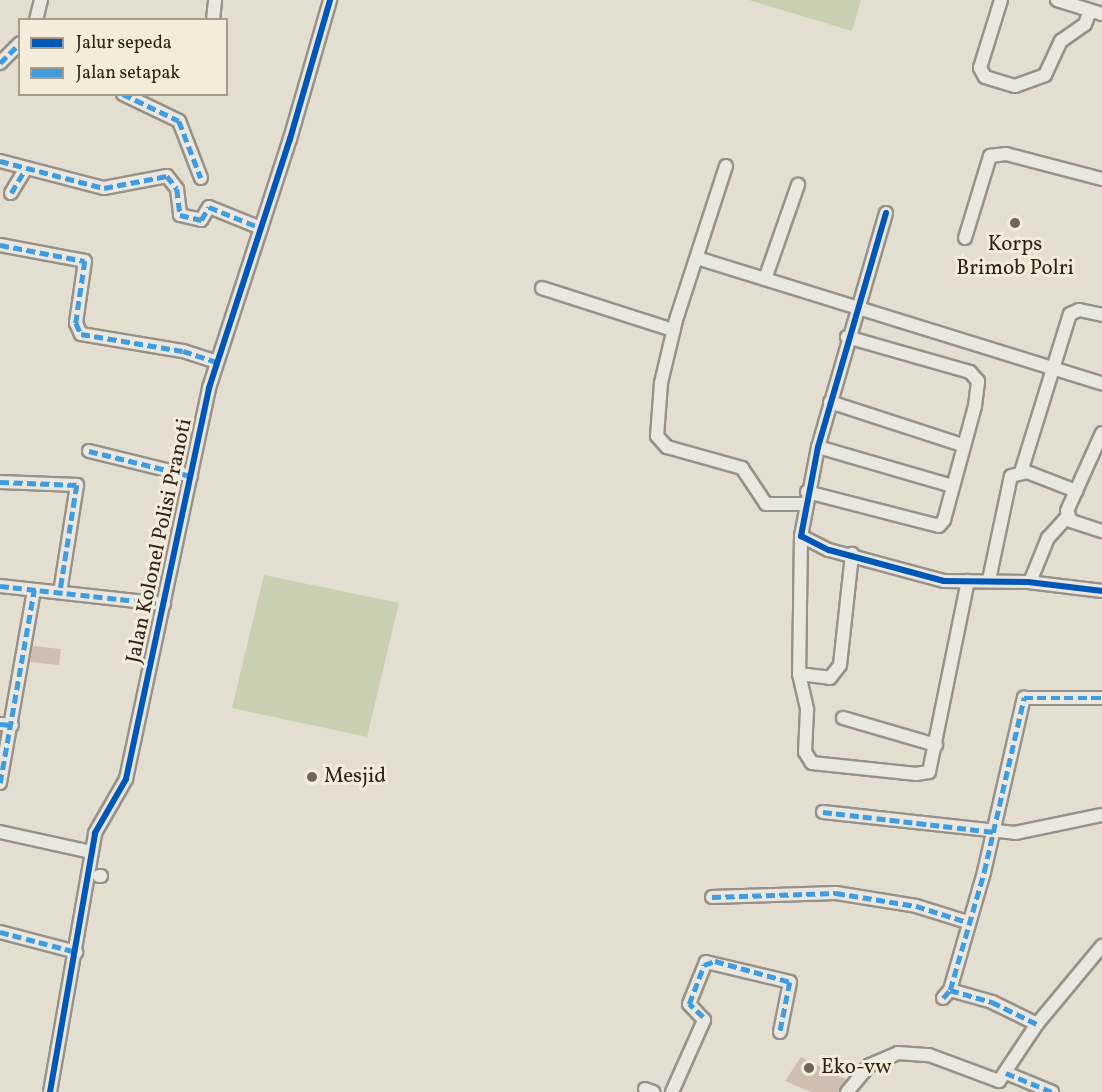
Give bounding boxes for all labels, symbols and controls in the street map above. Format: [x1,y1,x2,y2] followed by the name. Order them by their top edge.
[18,18,228,96] legend
[76,31,172,56] text: Jalur sepeda
[76,61,180,86] text: Jalan setapak
[1008,216,1022,230] marker: Korps Brimob Polri
[956,232,1074,282] place label: Korps Brimob Polri
[122,416,198,666] street label: Jalan Kolonel Polisi Pranoti
[324,764,386,790] place label: Mesjid
[305,770,319,784] marker: Mesjid
[821,1055,891,1081] place label: Eko-vw
[802,1061,816,1075] marker: Eko-vw

